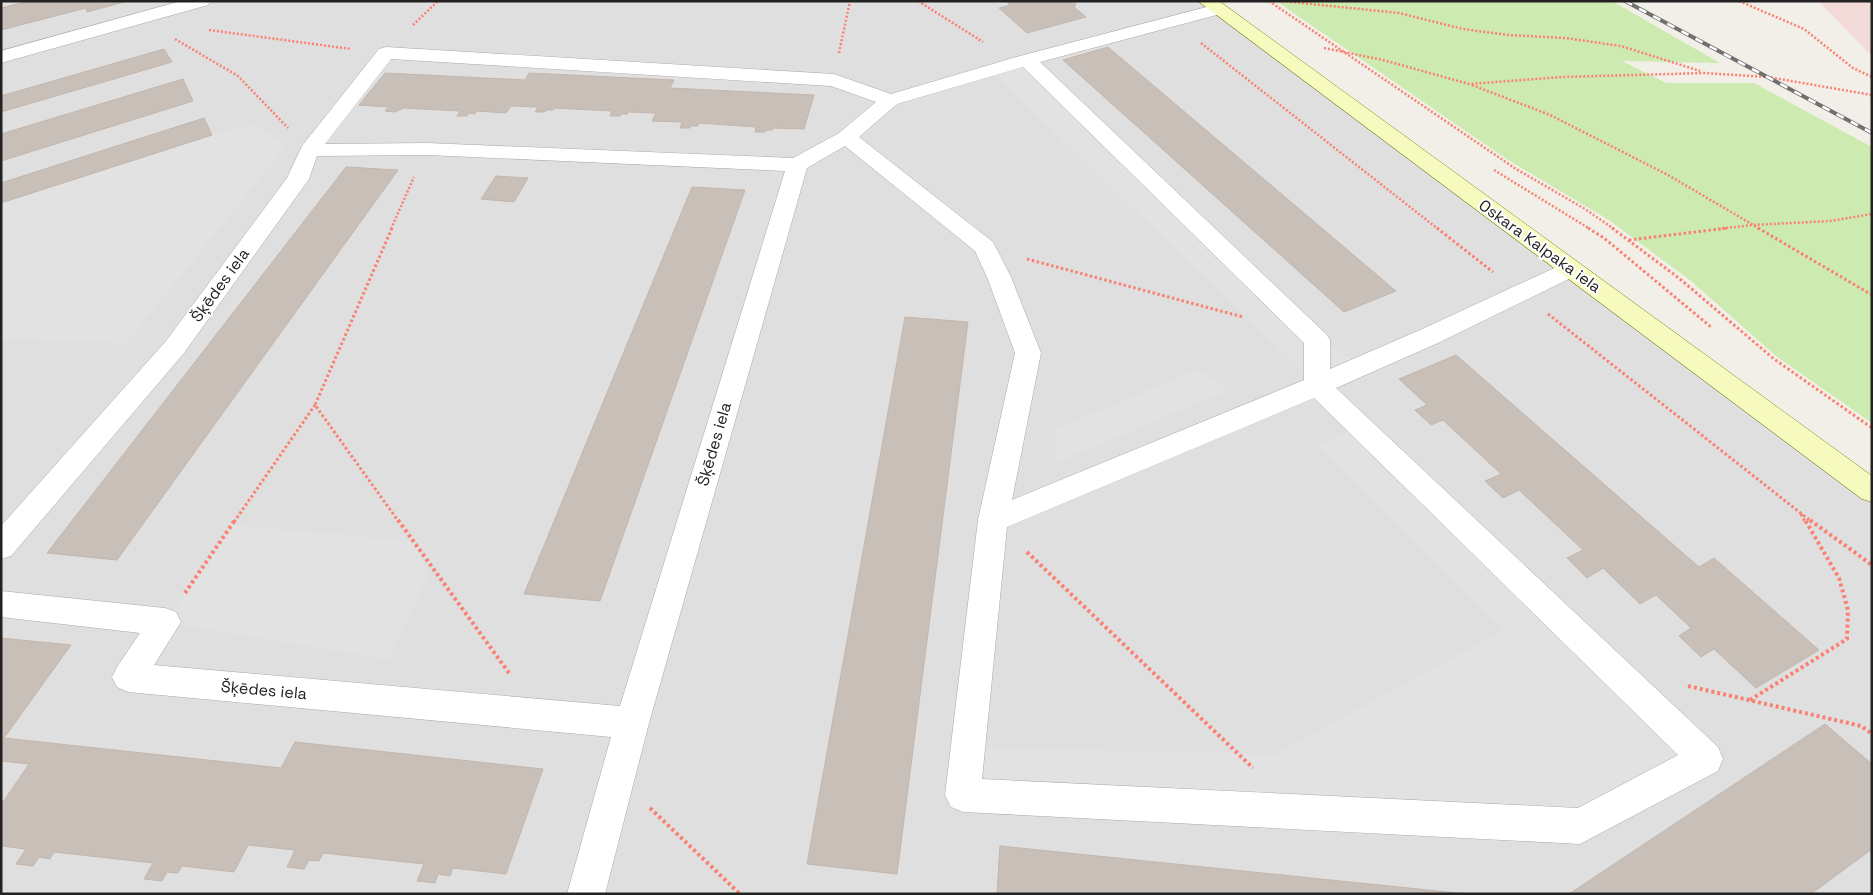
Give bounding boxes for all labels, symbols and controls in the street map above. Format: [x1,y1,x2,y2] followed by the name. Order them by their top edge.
[1475,194,1605,298] street label: Oskara Kalpaka iela
[186,244,254,326] street label: Šķēdes iela
[692,400,736,488] street label: Šķēdes iela
[220,676,308,704] street label: Šķēdes iela

